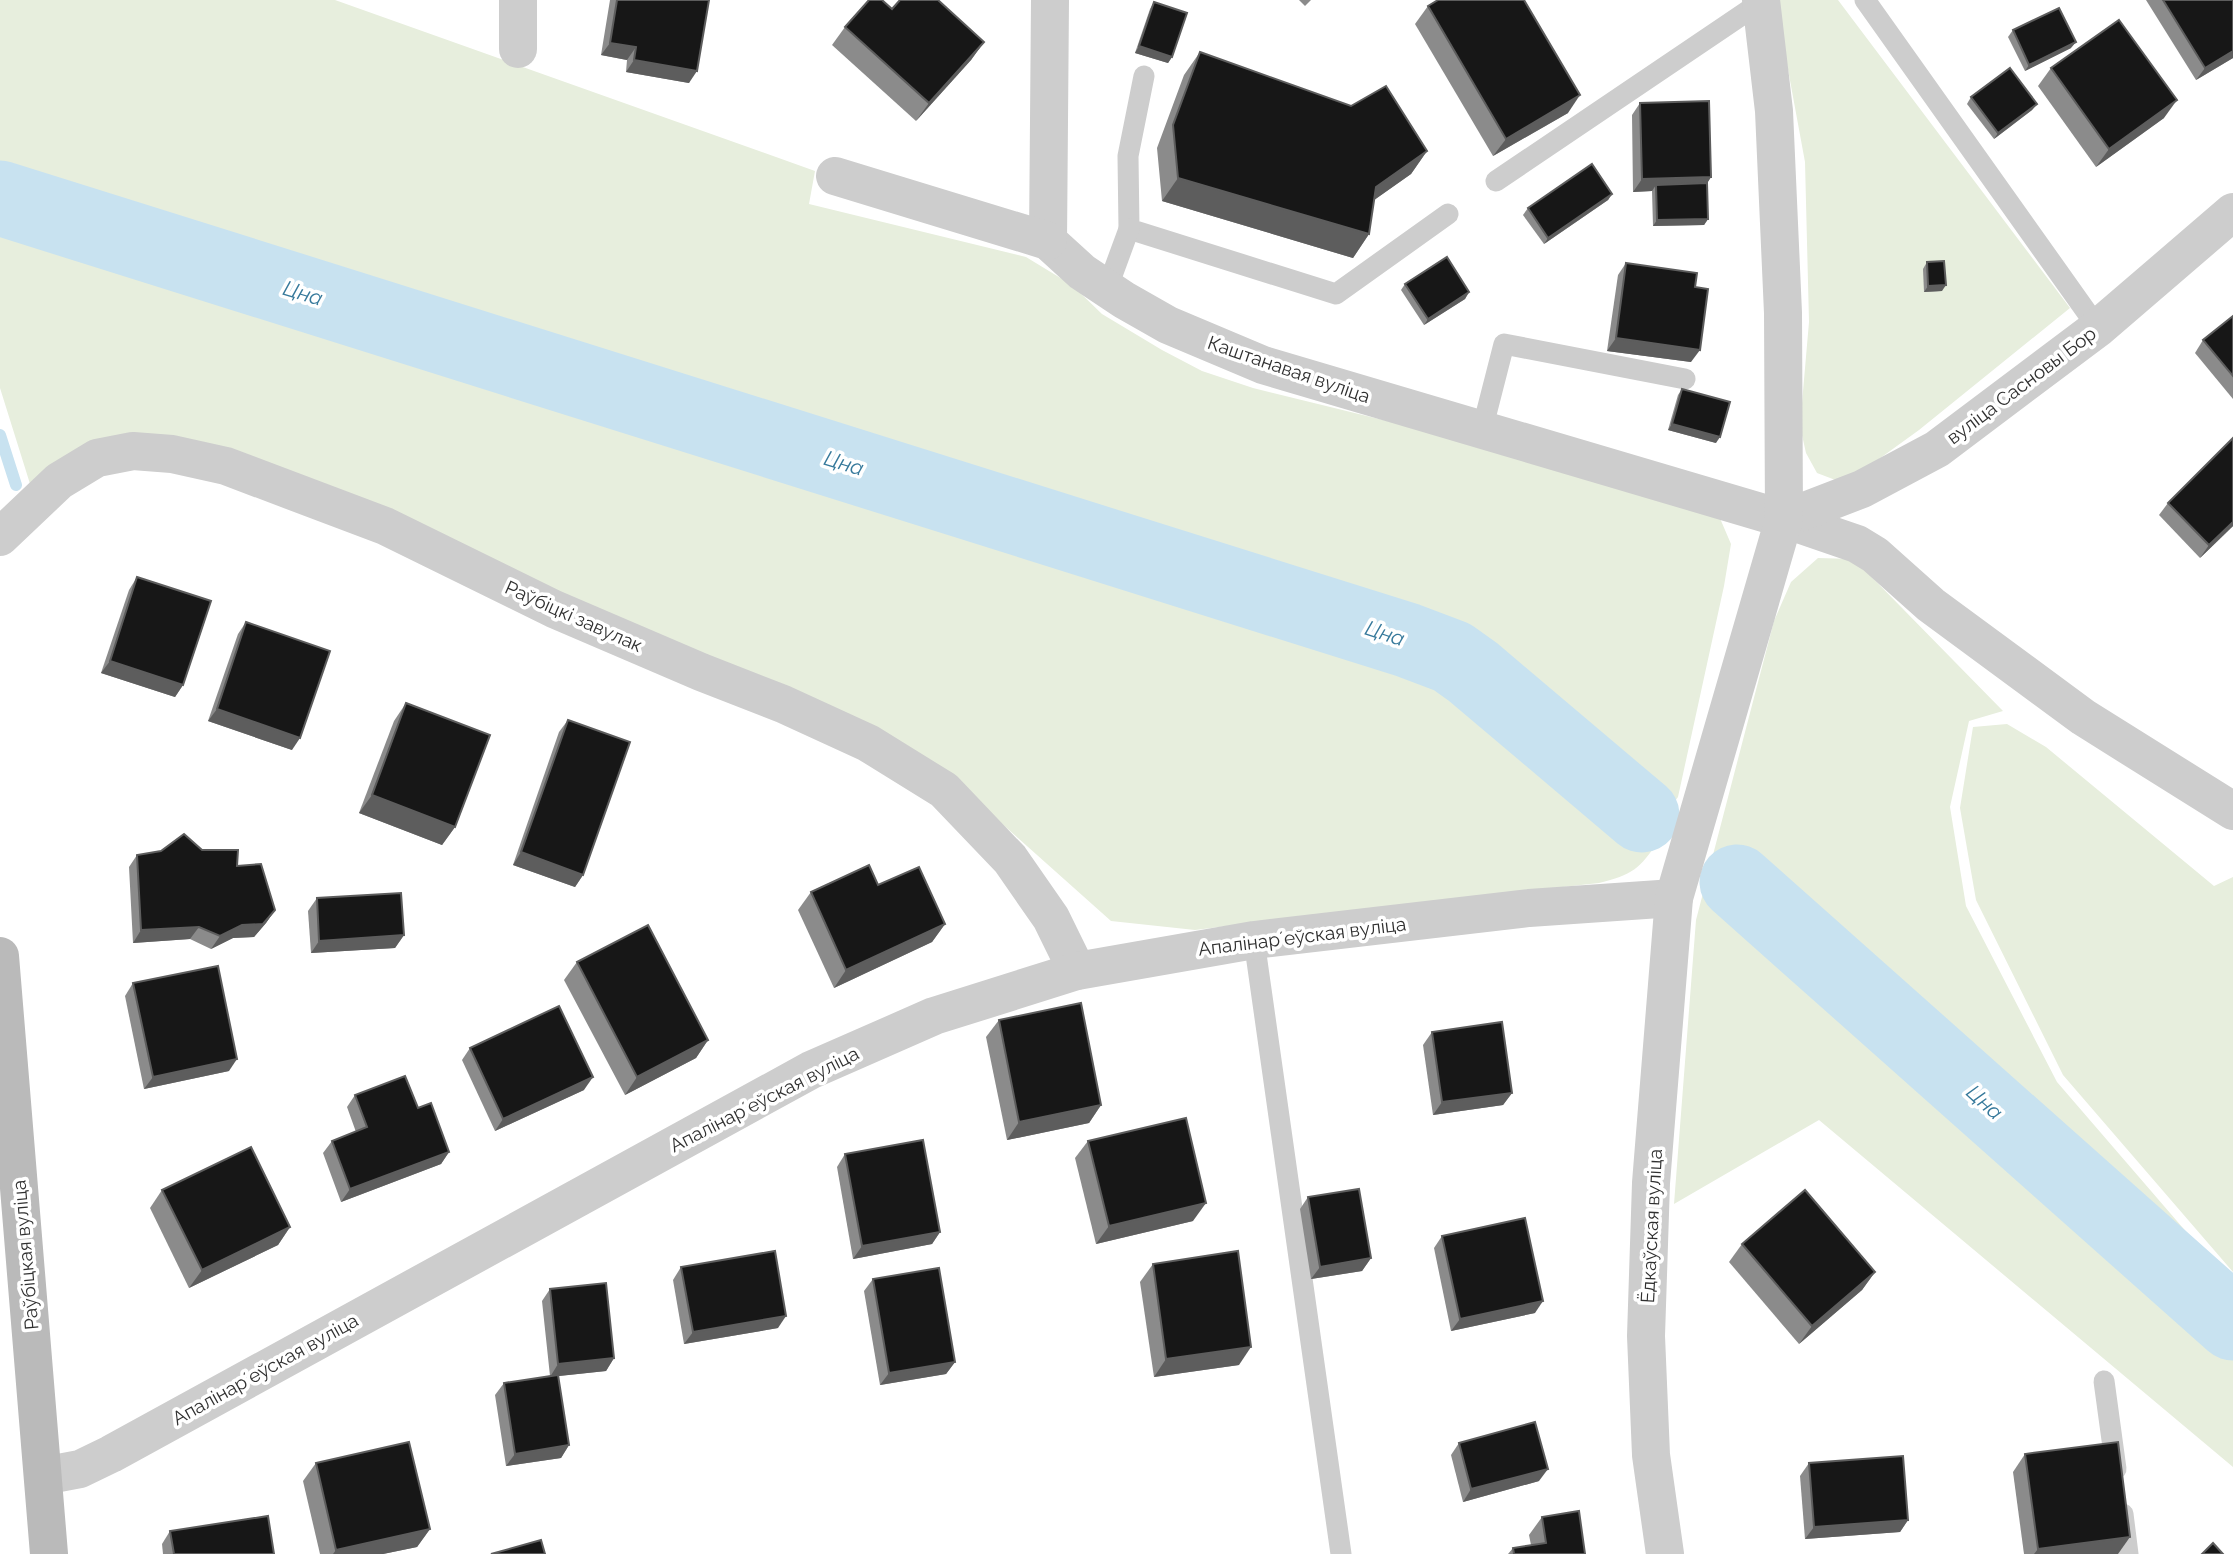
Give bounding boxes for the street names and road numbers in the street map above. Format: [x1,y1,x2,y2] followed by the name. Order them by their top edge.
[1942,322,2100,448] street label: вуліца Сасновы Бор
[1205,331,1373,407] street label: Каштанавая вуліца
[502,576,646,656] street label: Раўбіцкі завулак
[1197,912,1407,960] street label: Апалінарʼеўская вуліца
[666,1042,862,1156] street label: Апалінарʼеўская вуліца
[1636,1148,1666,1304] street label: Ёдкаўская вуліца
[7,1179,43,1331] street label: Раўбіцкая вуліца
[168,1309,362,1429] street label: Апалінарʼеўская вуліца

